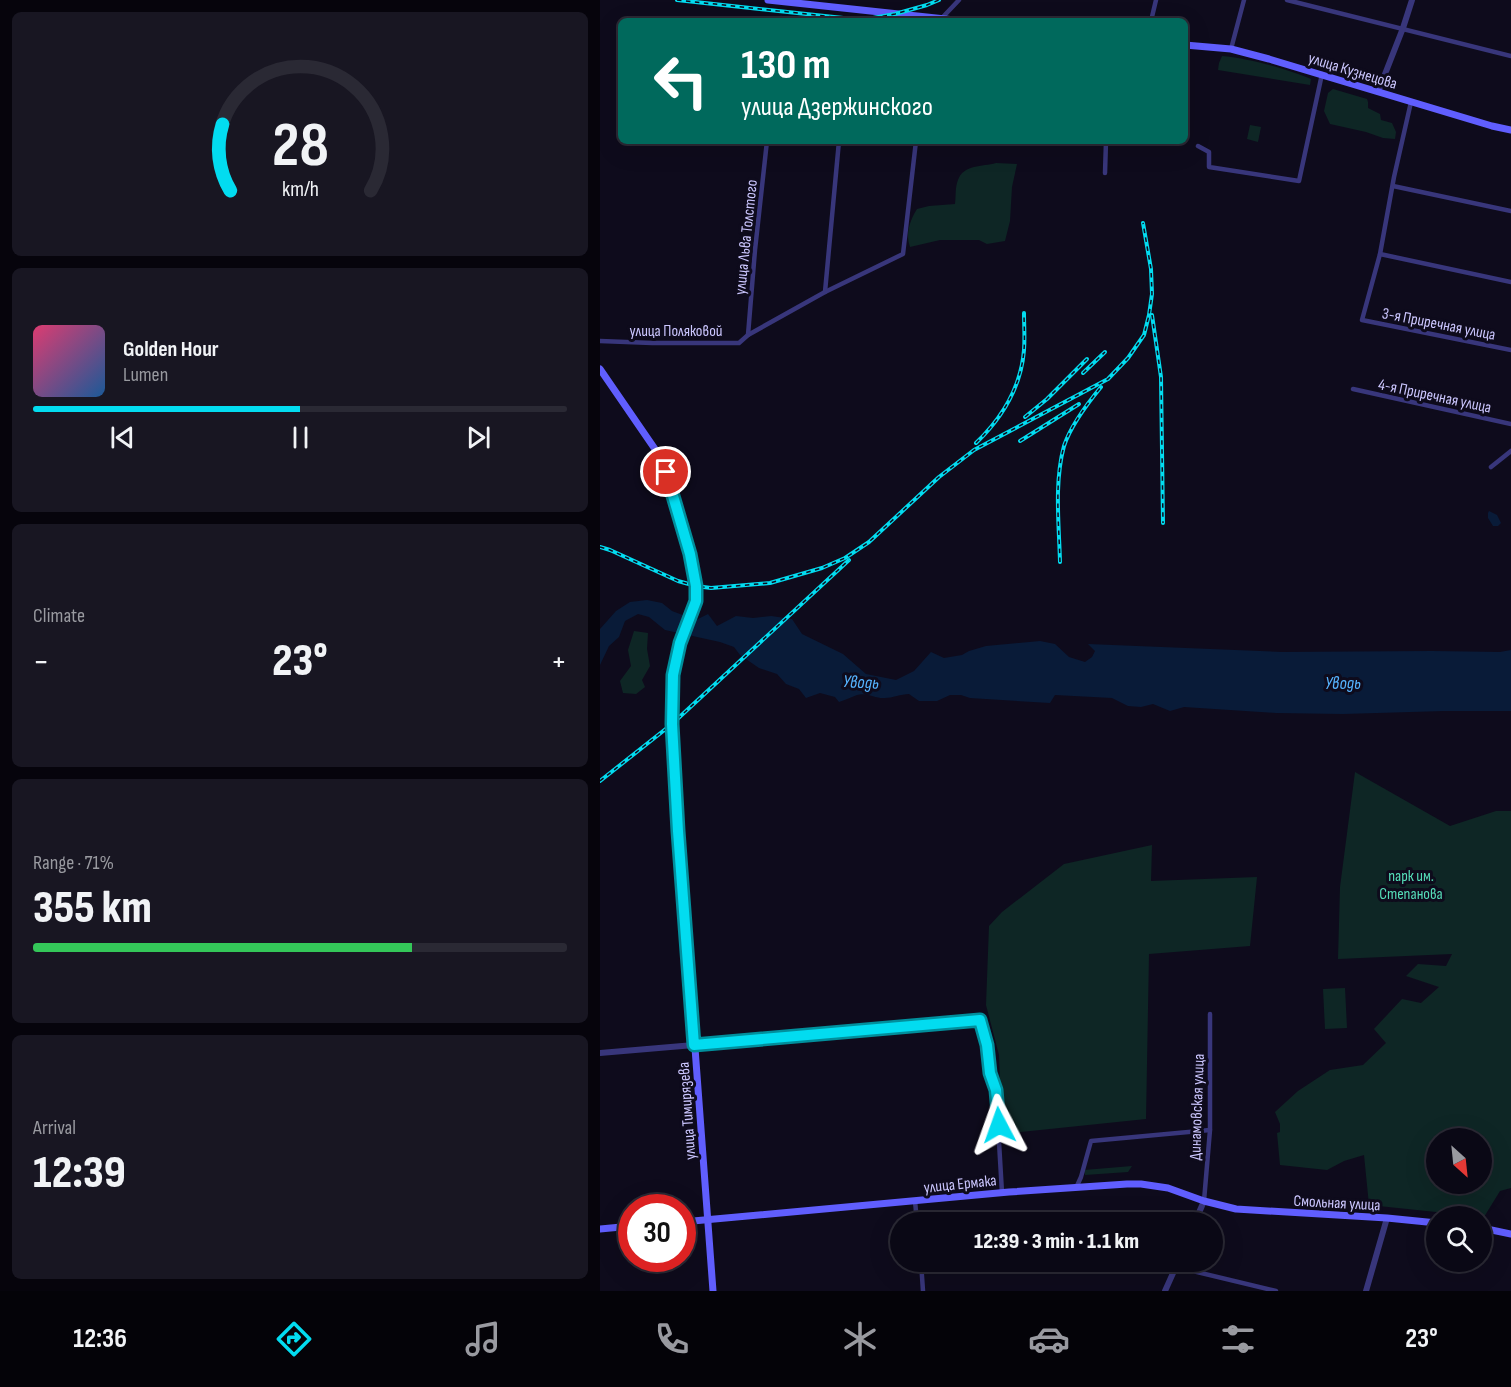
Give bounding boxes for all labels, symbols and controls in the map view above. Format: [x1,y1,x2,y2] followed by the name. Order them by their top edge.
[741,40,831,91] text: 130 m
[642,42,720,120] icon: left
[1306,49,1399,94] street label: улица Кузнецова
[741,91,933,123] text: улица Дзержинского
[272,109,328,184] text: 28
[281,177,319,202] text: km/h
[731,179,762,296] street label: улица Льва Толстого
[1380,304,1497,345] street label: 3-я Приречная улица
[630,322,722,341] street label: улица Поляковой
[123,336,219,363] text: Golden Hour
[123,363,168,387] text: Lumen
[1376,375,1493,418] street label: 4-я Приречная улица
[106,421,139,454] icon: previous
[284,421,317,454] icon: pause
[462,421,495,454] icon: next
[640,446,691,497] pin
[649,455,682,488] icon: arrive
[33,604,85,628] text: Climate
[272,634,328,689] text: 23°
[33,642,49,682] text: −
[551,642,567,682] text: +
[842,671,880,694] water label: Уводь
[1325,673,1361,694] water label: Уводь
[33,851,114,875] text: Range · 71%
[1379,867,1443,904] park label: парк им. Степанова
[33,881,152,936] text: 355 km
[1186,1053,1209,1161] street label: Динамовская улица
[675,1061,700,1161] street label: улица Тимирязева
[967,1093,1031,1157] position arrow
[33,1116,76,1140] text: Arrival
[1426,1128,1492,1194] north arrow
[1426,1128,1492,1272] map controls
[33,1146,126,1201] text: 12:39
[923,1171,997,1198] street label: улица Ермака
[1293,1192,1381,1215] street label: Смольная улица
[618,1194,696,1272] speed limit sign: 30
[1426,1206,1492,1272] button: search
[974,1228,1139,1255] text: 12:39 · 3 min · 1.1 km
[273,1318,315,1360] icon: directions
[462,1318,504,1360] icon: music
[651,1318,693,1360] icon: phone
[839,1318,881,1360] icon: climate
[1028,1318,1070,1360] icon: car
[1217,1318,1259,1360] icon: filters
[73,1323,127,1355] text: 12:36
[1405,1323,1438,1355] text: 23°

